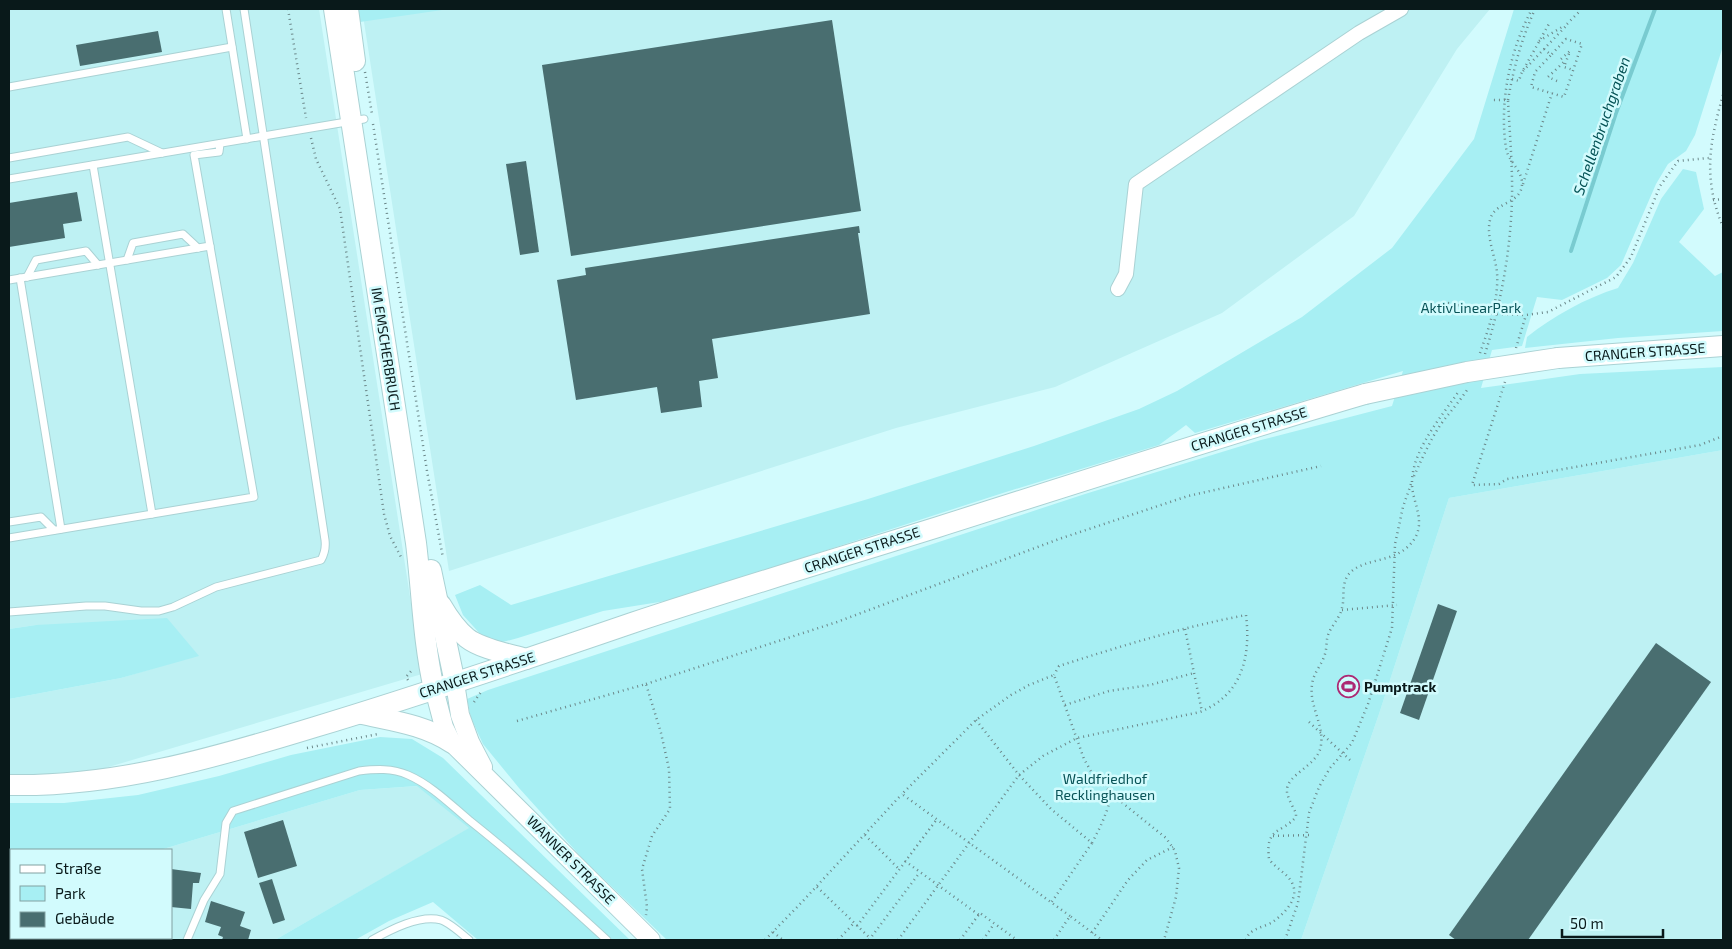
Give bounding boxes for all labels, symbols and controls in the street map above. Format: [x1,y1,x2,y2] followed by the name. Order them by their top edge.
[1569,54,1633,197] water label: Schellenbruchgraben
[368,286,405,412] street label: IM EMSCHERBRUCH
[1421,299,1521,316] park label: AktivLinearPark
[1584,339,1706,364] street label: CRANGER STRASSE
[1189,403,1309,454] street label: CRANGER STRASSE
[802,523,922,576] street label: CRANGER STRASSE
[417,648,537,701] street label: CRANGER STRASSE
[1336,675,1360,699] sports icon: Pumptrack
[1364,678,1436,695] place label: Pumptrack
[1055,770,1155,803] park label: Waldfriedhof Recklinghausen
[524,812,619,907] street label: WANNER STRASSE
[10,849,172,939] legend
[55,859,101,877] text: Straße
[55,884,86,902] text: Park
[1562,906,1663,938] scale bar
[55,909,114,927] text: Gebäude
[1570,914,1604,932] text: 50 m

